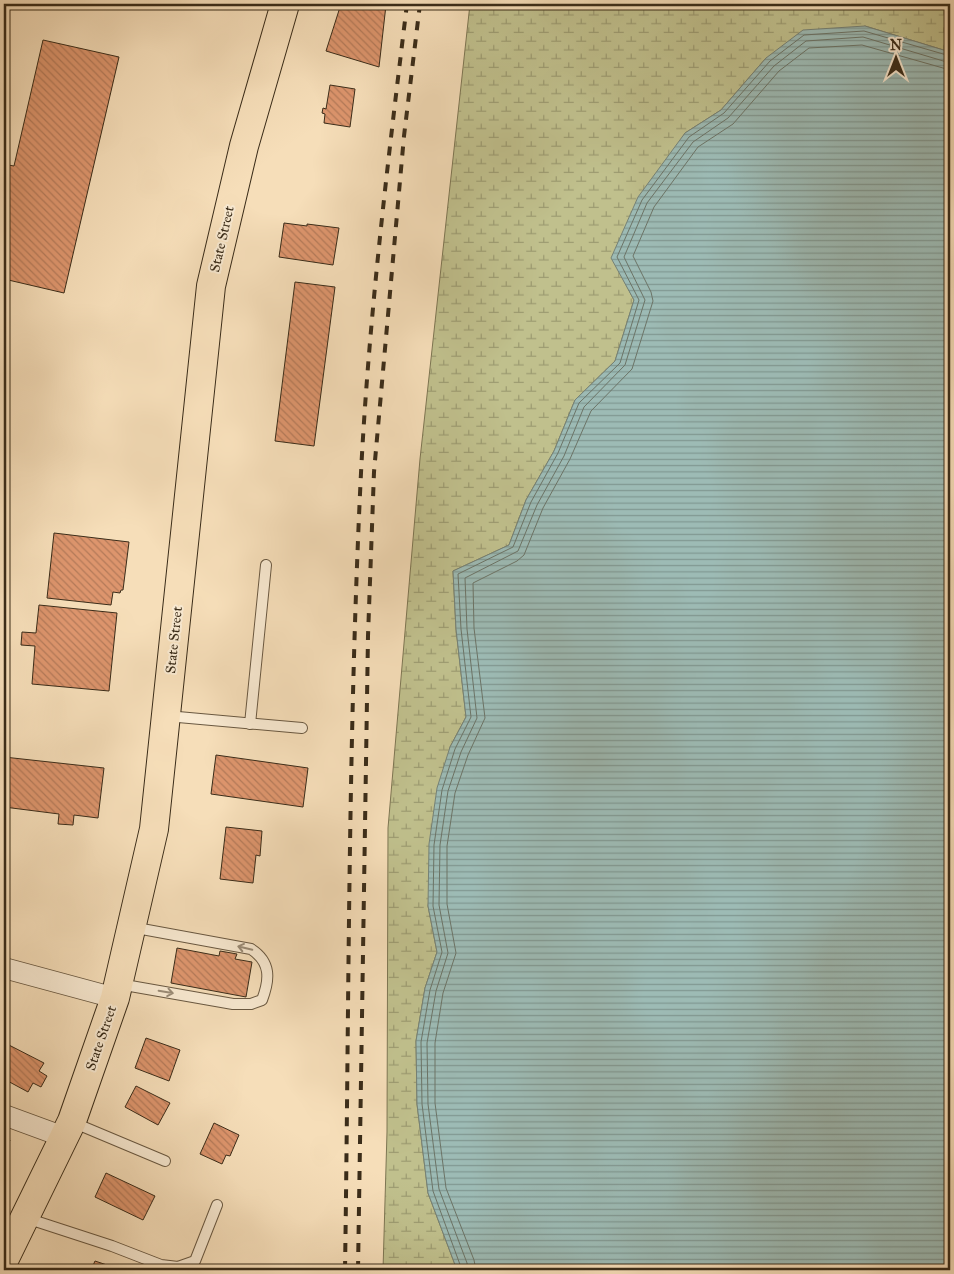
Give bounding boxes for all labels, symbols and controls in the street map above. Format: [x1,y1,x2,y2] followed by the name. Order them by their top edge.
[872,32,922,82] north arrow
[890,37,902,54] text: N
[206,204,238,274] street label: State Street
[162,606,186,674] street label: State Street
[237,943,253,952] one-way arrow
[158,988,174,998] one-way arrow
[82,1003,120,1073] street label: State Street

